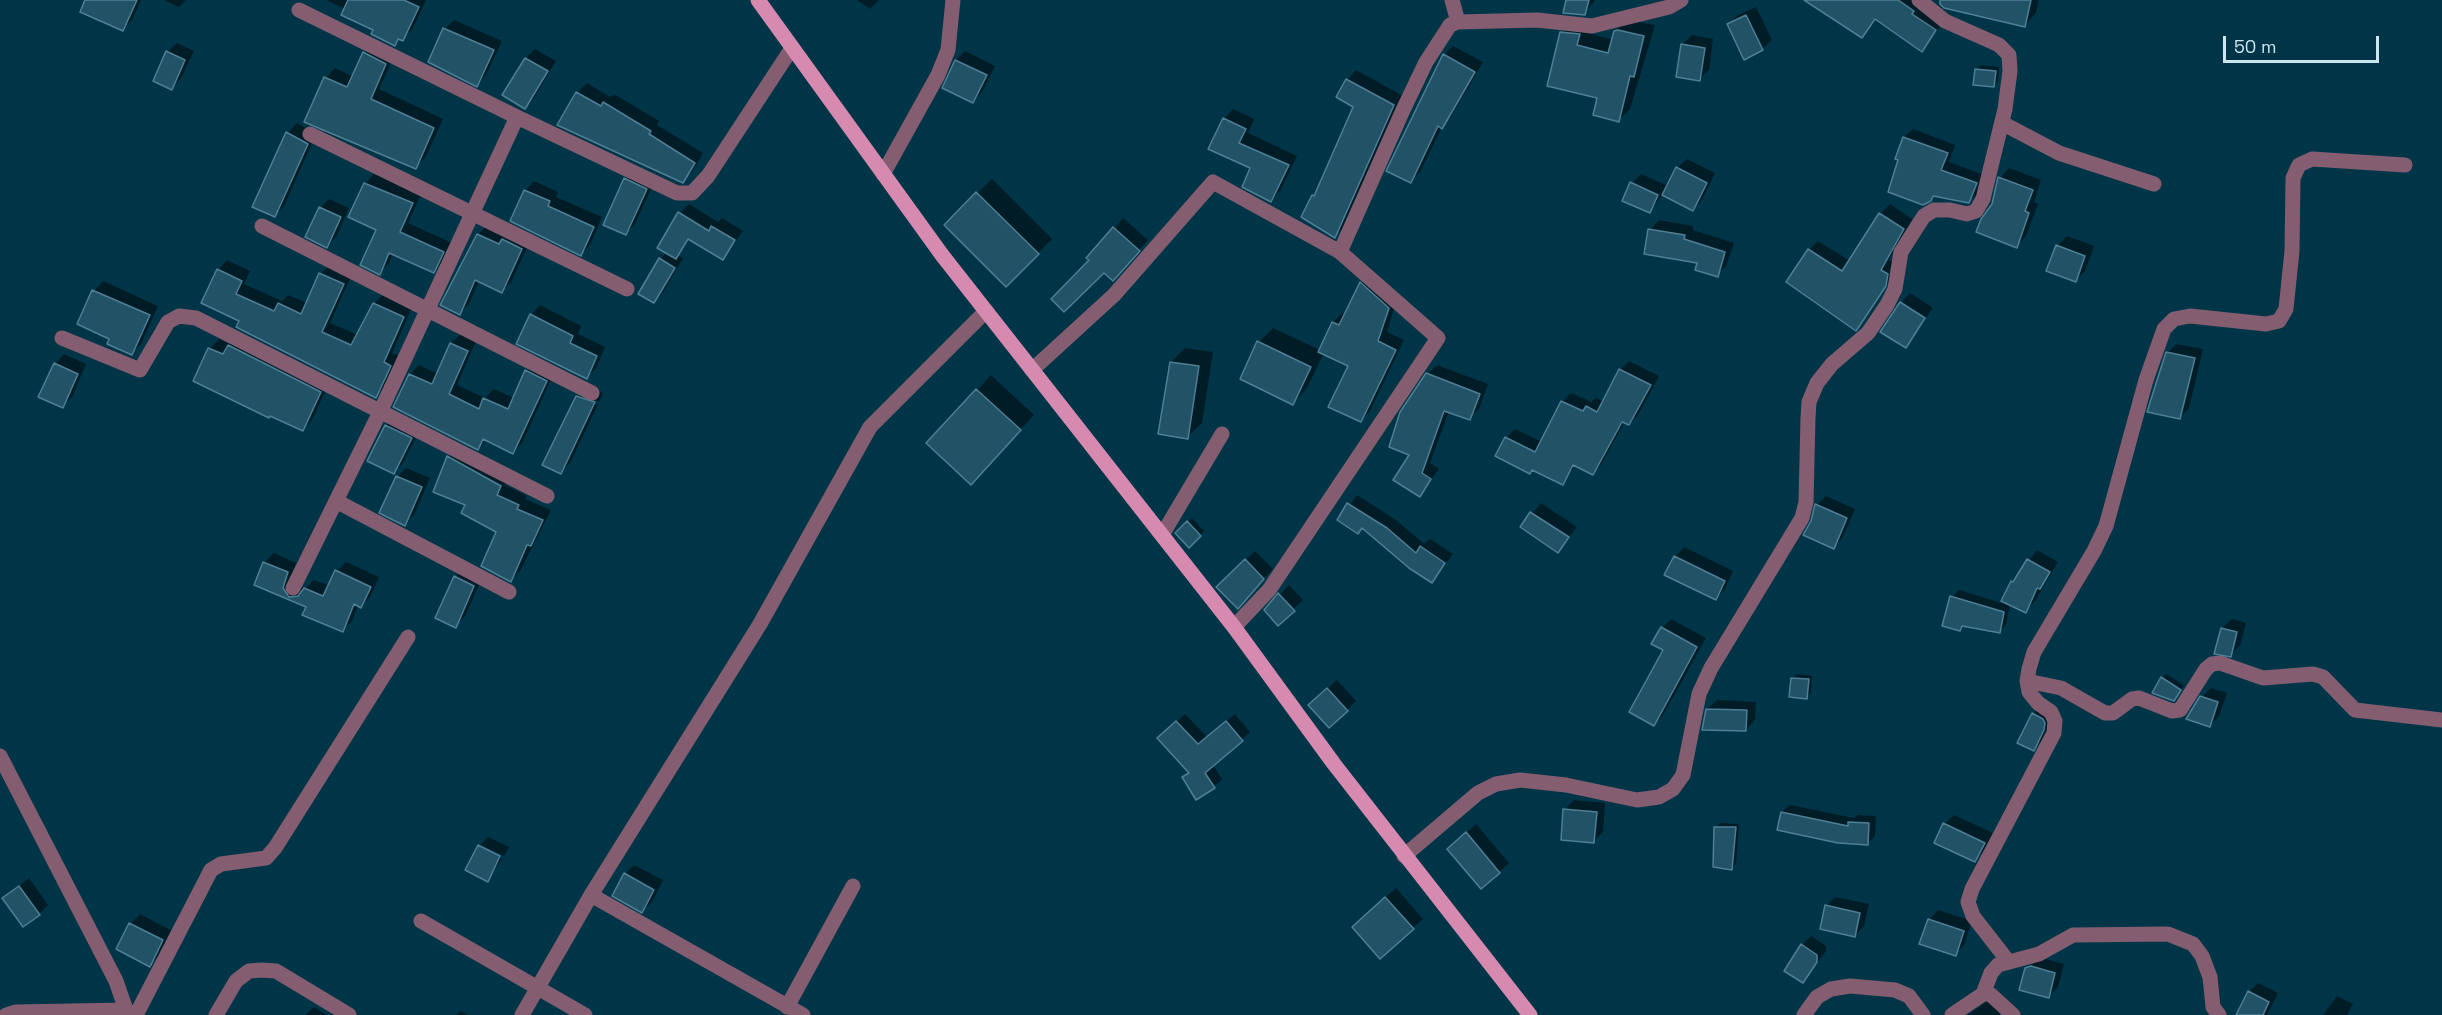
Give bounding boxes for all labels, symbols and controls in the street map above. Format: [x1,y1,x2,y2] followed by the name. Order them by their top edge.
[2226,24,2382,62] scale bar
[2234,35,2276,58] text: 50 m

